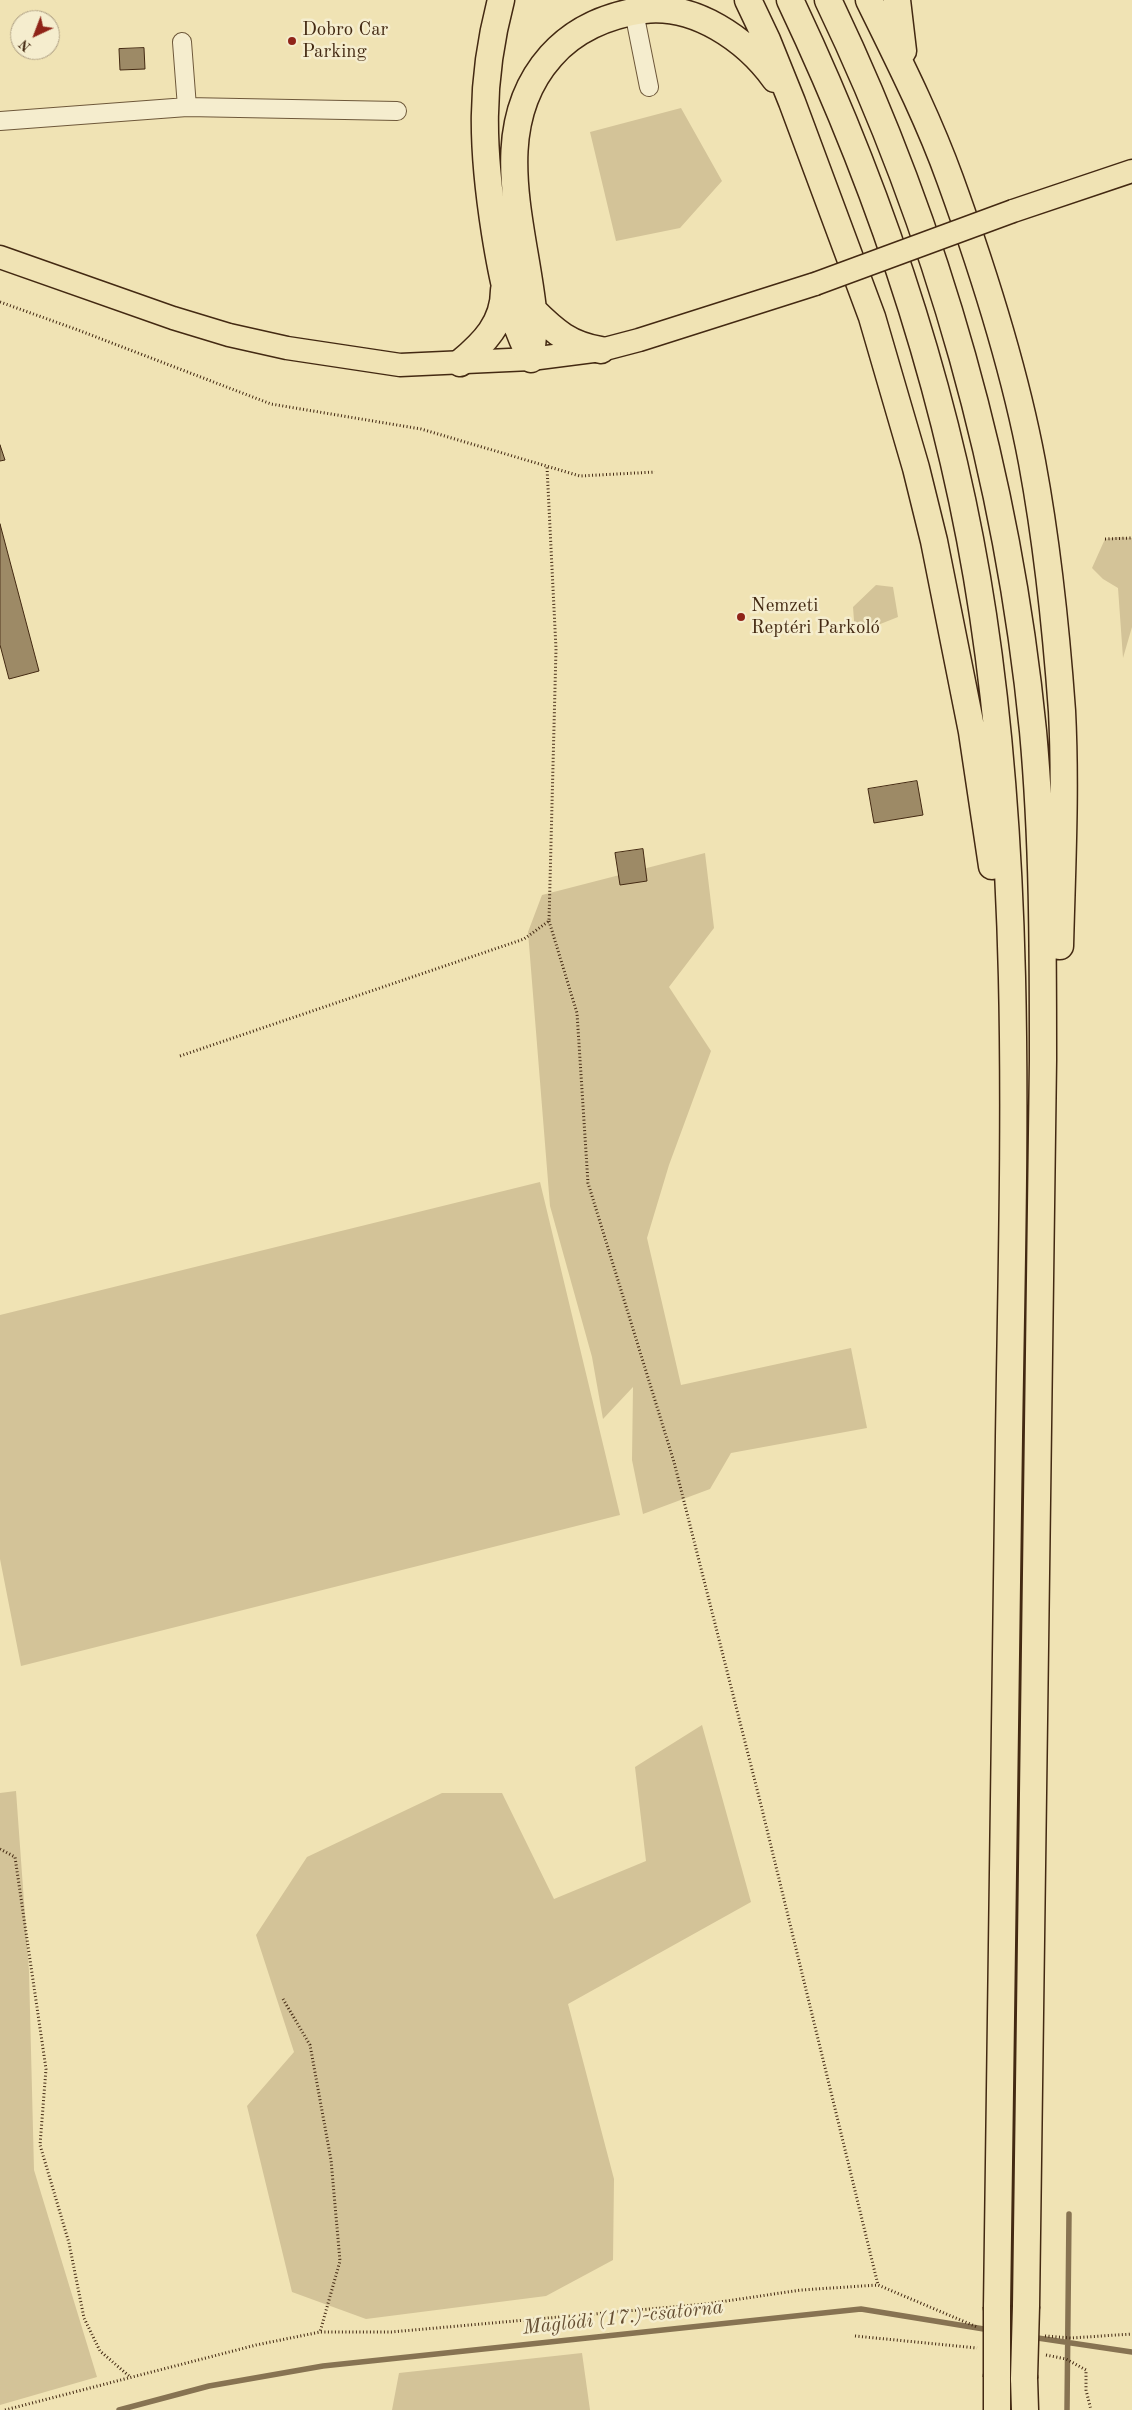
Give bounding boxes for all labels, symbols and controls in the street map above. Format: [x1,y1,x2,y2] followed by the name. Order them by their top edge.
[10,10,60,60] north arrow
[302,19,388,63] place label: Dobro Car Parking
[286,35,298,47] marker: Dobro Car Parking
[17,36,34,54] text: N
[751,595,880,639] place label: Nemzeti Reptéri Parkoló
[735,611,747,623] marker: Nemzeti Reptéri Parkoló
[522,2296,724,2340] water label: Maglódi (17.)-csatorna

